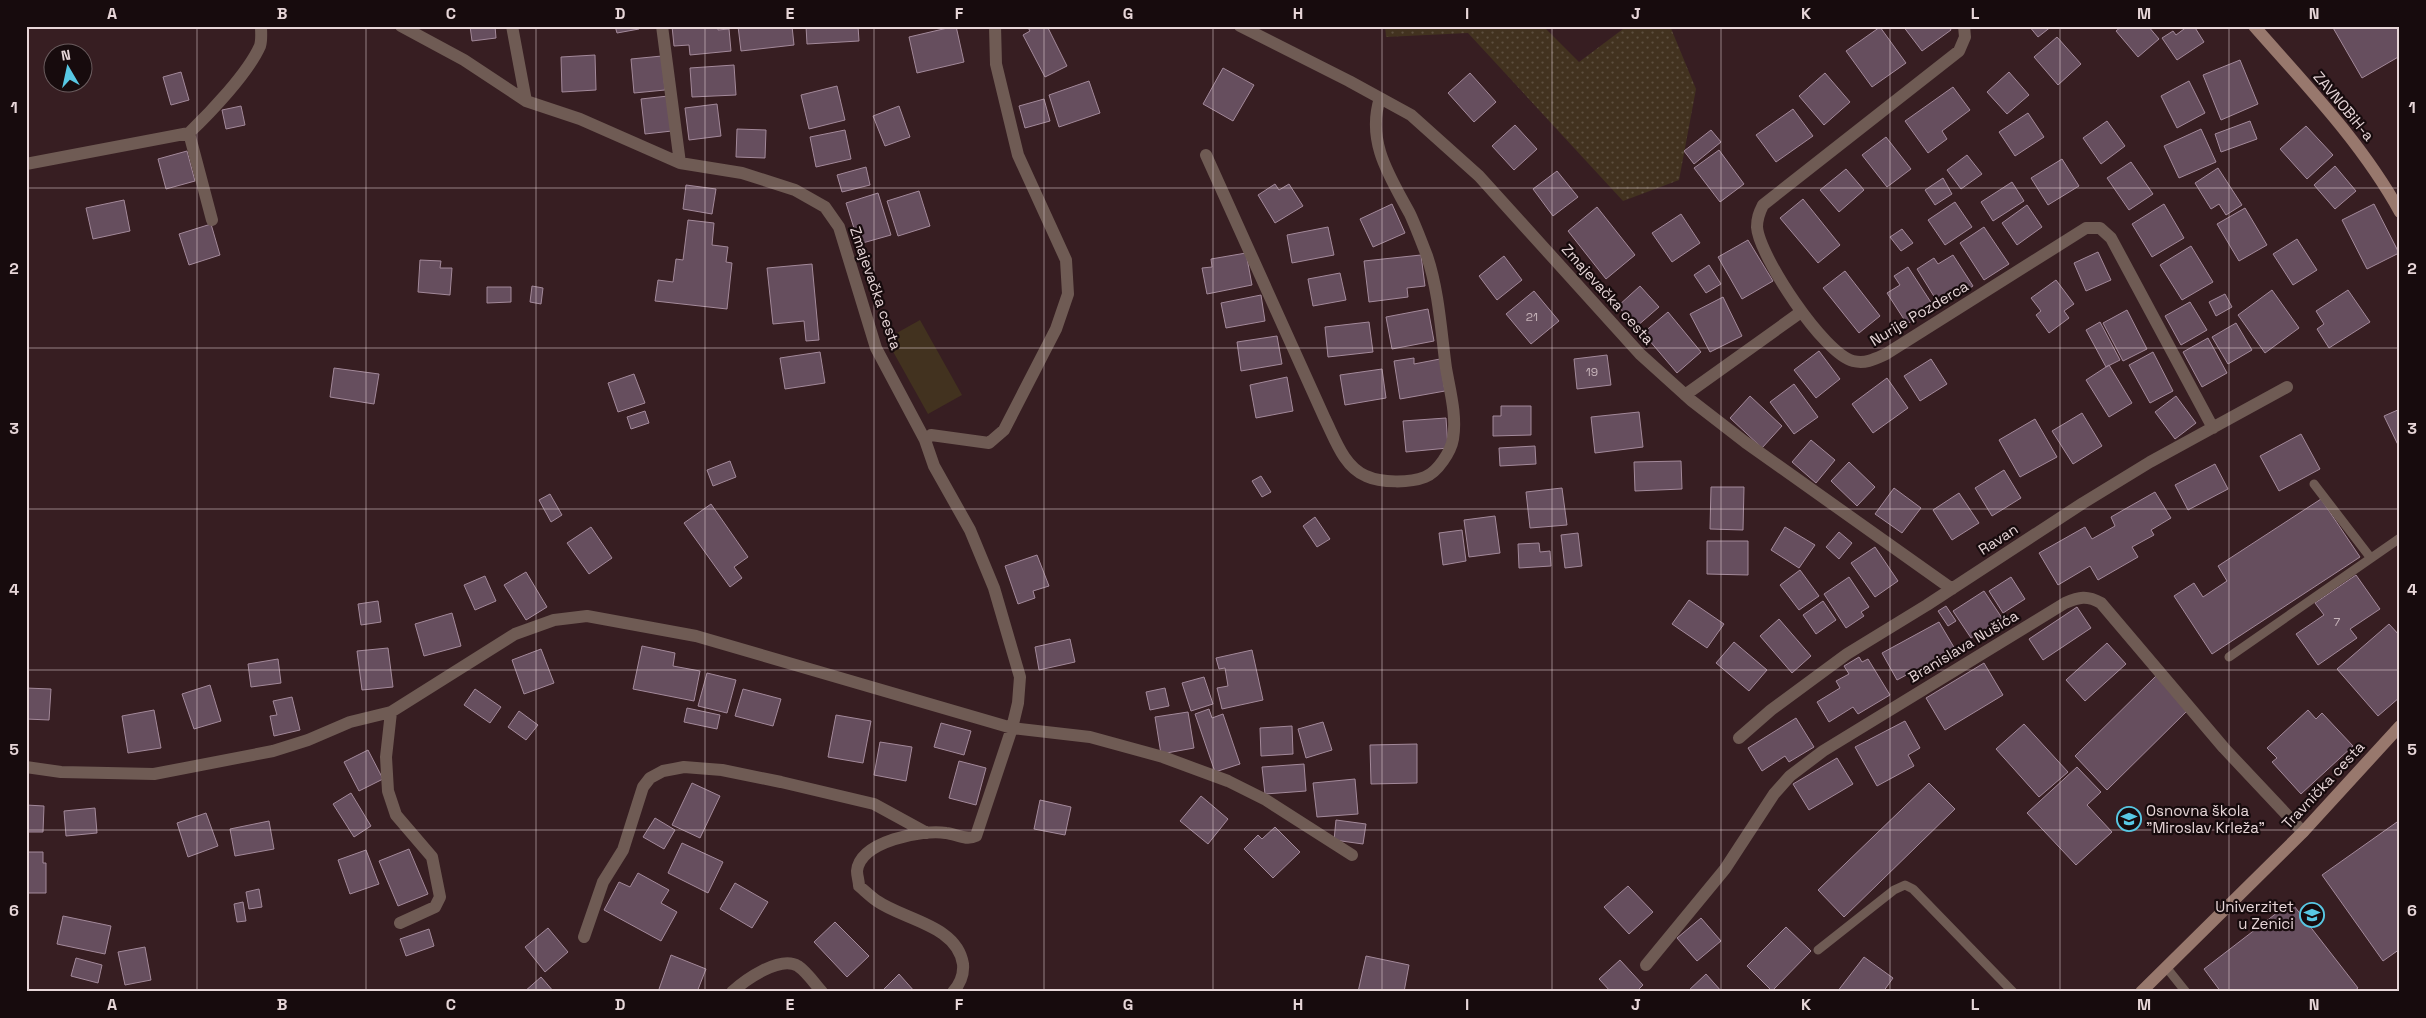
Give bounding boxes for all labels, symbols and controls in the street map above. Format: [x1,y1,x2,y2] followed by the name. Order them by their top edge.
[107,3,117,24] text: A
[277,3,287,24] text: B
[446,3,456,24] text: C
[615,3,625,24] text: D
[786,3,795,24] text: E
[955,3,964,24] text: F
[1123,3,1133,24] text: G
[1293,3,1303,24] text: H
[1465,3,1469,24] text: I
[1631,3,1641,24] text: J
[1801,3,1811,24] text: K
[1971,3,1980,24] text: L
[2137,3,2151,24] text: M
[2309,3,2319,24] text: N
[42,42,92,92] north arrow
[60,46,72,65] text: N
[2309,67,2379,145] street label: ZAVNOBiH-a
[10,97,18,118] text: 1
[2408,97,2416,118] text: 1
[846,224,906,352] street label: Zmajevačka cesta
[1558,240,1659,349] street label: Zmajevačka cesta
[9,258,19,279] text: 2
[2407,258,2417,279] text: 2
[1866,276,1972,350] street label: Nurije Pozderca
[1526,309,1538,325] house number: 21
[1586,364,1598,380] house number: 19
[9,418,19,439] text: 3
[2407,418,2417,439] text: 3
[1975,519,2021,559] street label: Ravan
[9,579,19,600] text: 4
[2407,579,2417,600] text: 4
[1904,605,2022,686] street label: Branislava Nušića
[2334,614,2341,630] house number: 7
[2278,737,2369,833] street label: Travnička cesta
[9,739,19,760] text: 5
[2407,739,2417,760] text: 5
[2146,801,2265,837] place label: Osnovna škola "Miroslav Krleža"
[2116,806,2142,832] school or university icon: Osnovna škola "Miroslav Krleža"
[2215,897,2294,933] place label: Univerzitet u Zenici
[9,900,19,921] text: 6
[2407,900,2417,921] text: 6
[2299,902,2325,928] school or university icon: Univerzitet u Zenici
[107,994,117,1015] text: A
[277,994,287,1015] text: B
[446,994,456,1015] text: C
[615,994,625,1015] text: D
[786,994,795,1015] text: E
[955,994,964,1015] text: F
[1123,994,1133,1015] text: G
[1293,994,1303,1015] text: H
[1465,994,1469,1015] text: I
[1631,994,1641,1015] text: J
[1801,994,1811,1015] text: K
[1971,994,1980,1015] text: L
[2137,994,2151,1015] text: M
[2309,994,2319,1015] text: N

